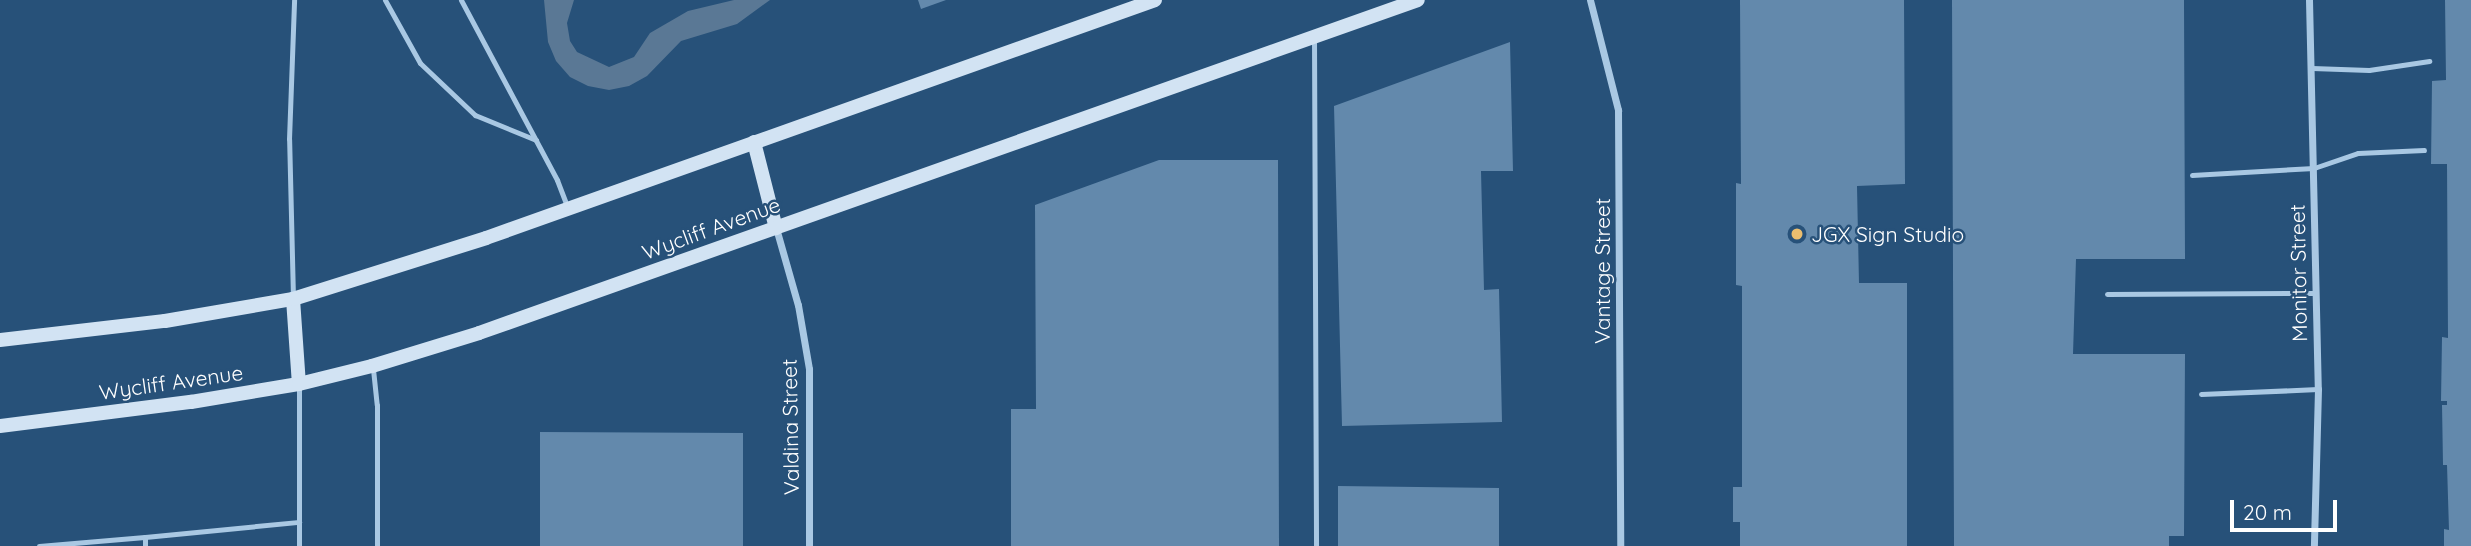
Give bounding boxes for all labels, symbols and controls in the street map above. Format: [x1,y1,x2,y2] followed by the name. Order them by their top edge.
[639,191,783,265] street label: Wycliff Avenue
[1589,198,1615,344] street label: Vantage Street
[2284,204,2312,342] street label: Monitor Street
[1811,221,1964,247] place label: JGX Sign Studio
[1789,226,1805,242] marker: JGX Sign Studio
[97,359,245,405] street label: Wycliff Avenue
[776,359,804,495] street label: Valdina Street
[2233,486,2340,530] scale bar
[2243,499,2292,525] text: 20 m

